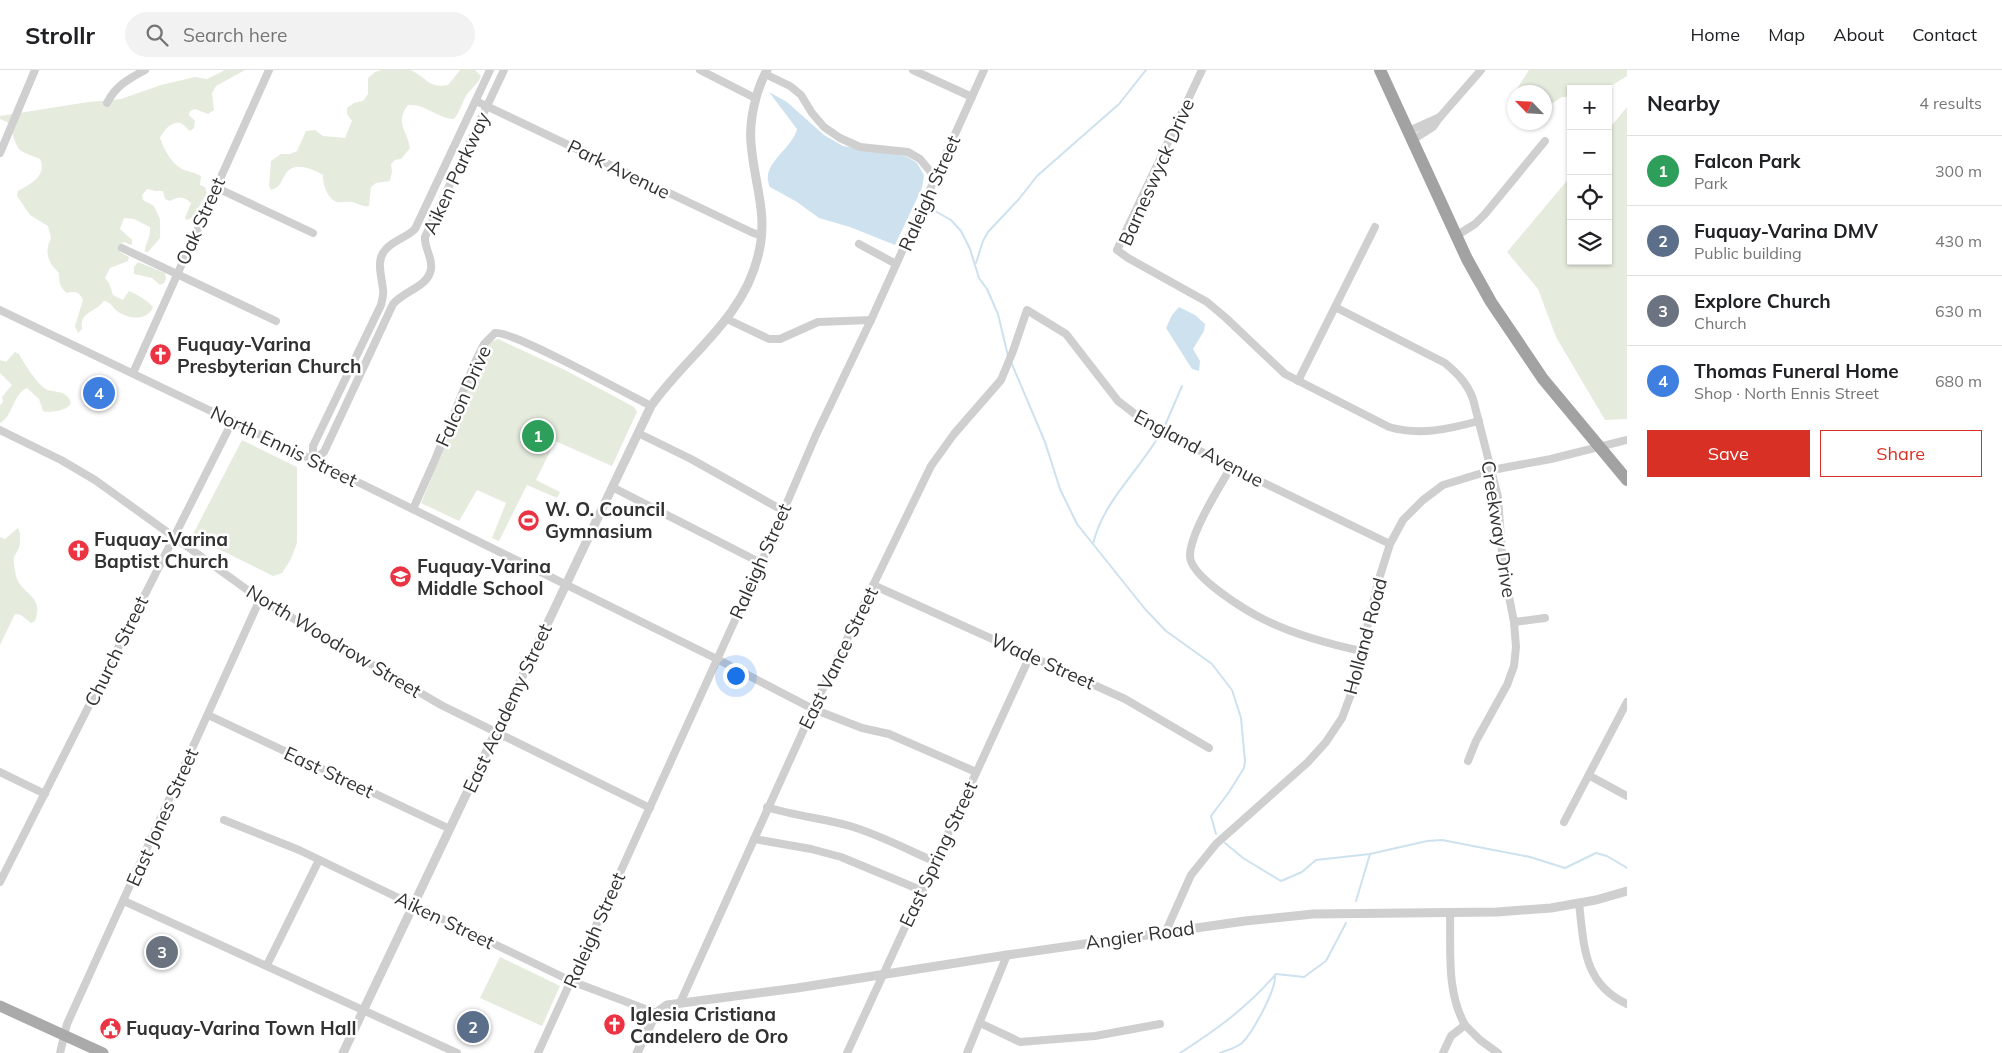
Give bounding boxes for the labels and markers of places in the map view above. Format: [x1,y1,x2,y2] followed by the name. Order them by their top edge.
[177,332,361,378] place label: Fuquay-Varina Presbyterian Church
[149,343,173,367] church icon: Fuquay-Varina Presbyterian Church
[83,374,115,412] pin: 4
[522,417,554,455] pin: 1
[545,497,665,543] place label: W. O. Council Gymnasium
[517,508,541,532] sports icon: W. O. Council Gymnasium
[94,527,229,573] place label: Fuquay-Varina Baptist Church
[66,538,90,562] church icon: Fuquay-Varina Baptist Church
[417,554,551,600] place label: Fuquay-Varina Middle School
[389,565,413,589] school or university icon: Fuquay-Varina Middle School
[146,933,178,971] pin: 3
[630,1002,788,1048] place label: Iglesia Cristiana Candelero de Oro
[457,1008,489,1046] pin: 2
[602,1013,626,1037] church icon: Iglesia Cristiana Candelero de Oro
[98,1016,122,1040] public building icon: Fuquay-Varina Town Hall
[126,1016,356,1040] place label: Fuquay-Varina Town Hall

